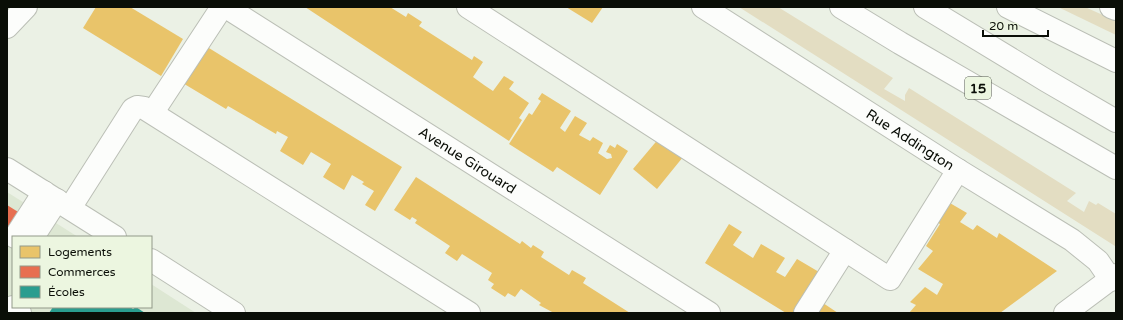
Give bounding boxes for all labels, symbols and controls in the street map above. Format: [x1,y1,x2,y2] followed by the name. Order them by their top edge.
[983,12,1048,38] scale bar
[989,19,1018,33] text: 20 m
[965,77,991,99] road number: 15
[863,105,957,174] street label: Rue Addington
[415,123,519,198] street label: Avenue Girouard
[12,236,152,308] legend
[48,245,112,259] text: Logements
[48,265,116,279] text: Commerces
[48,285,85,299] text: Écoles

